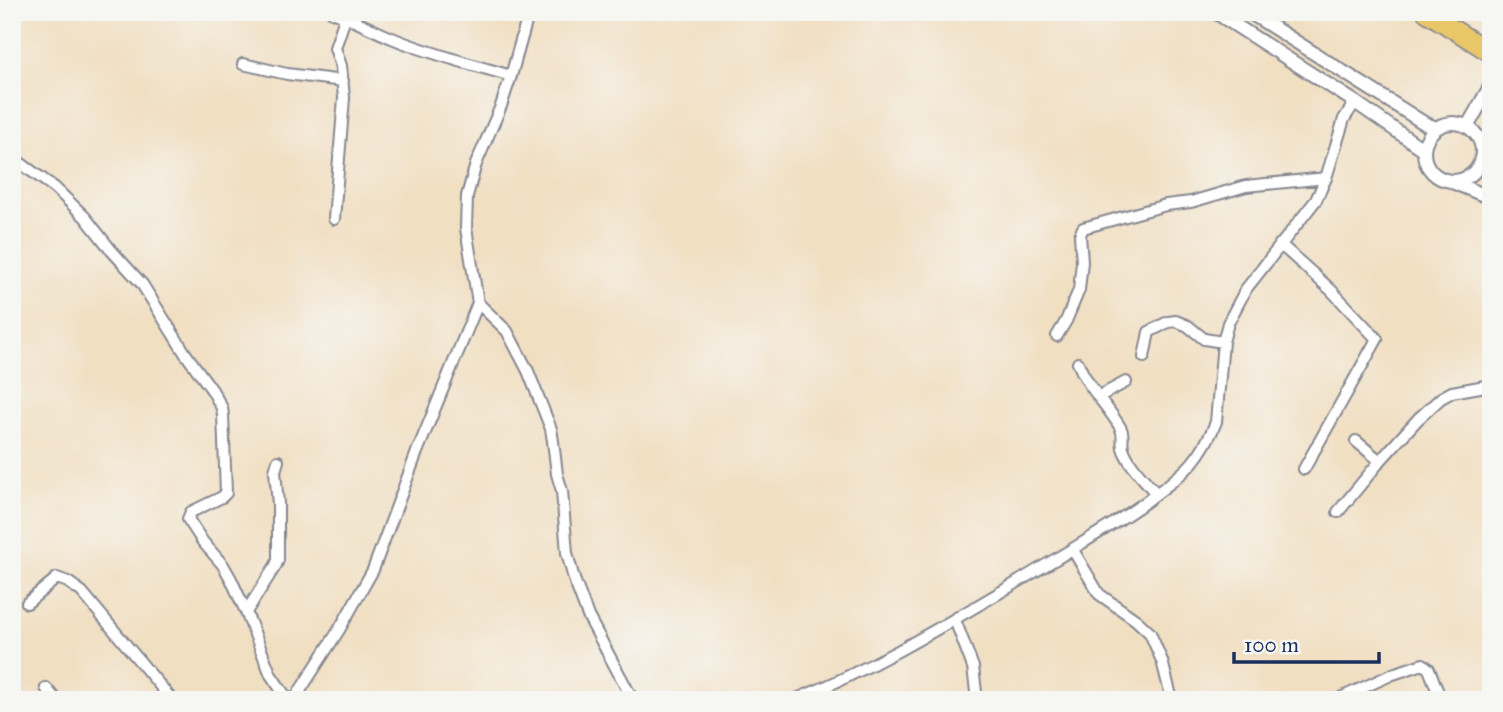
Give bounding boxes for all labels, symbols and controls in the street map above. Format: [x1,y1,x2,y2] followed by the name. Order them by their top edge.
[1234,621,1379,665] scale bar
[1244,632,1299,658] text: 100 m

